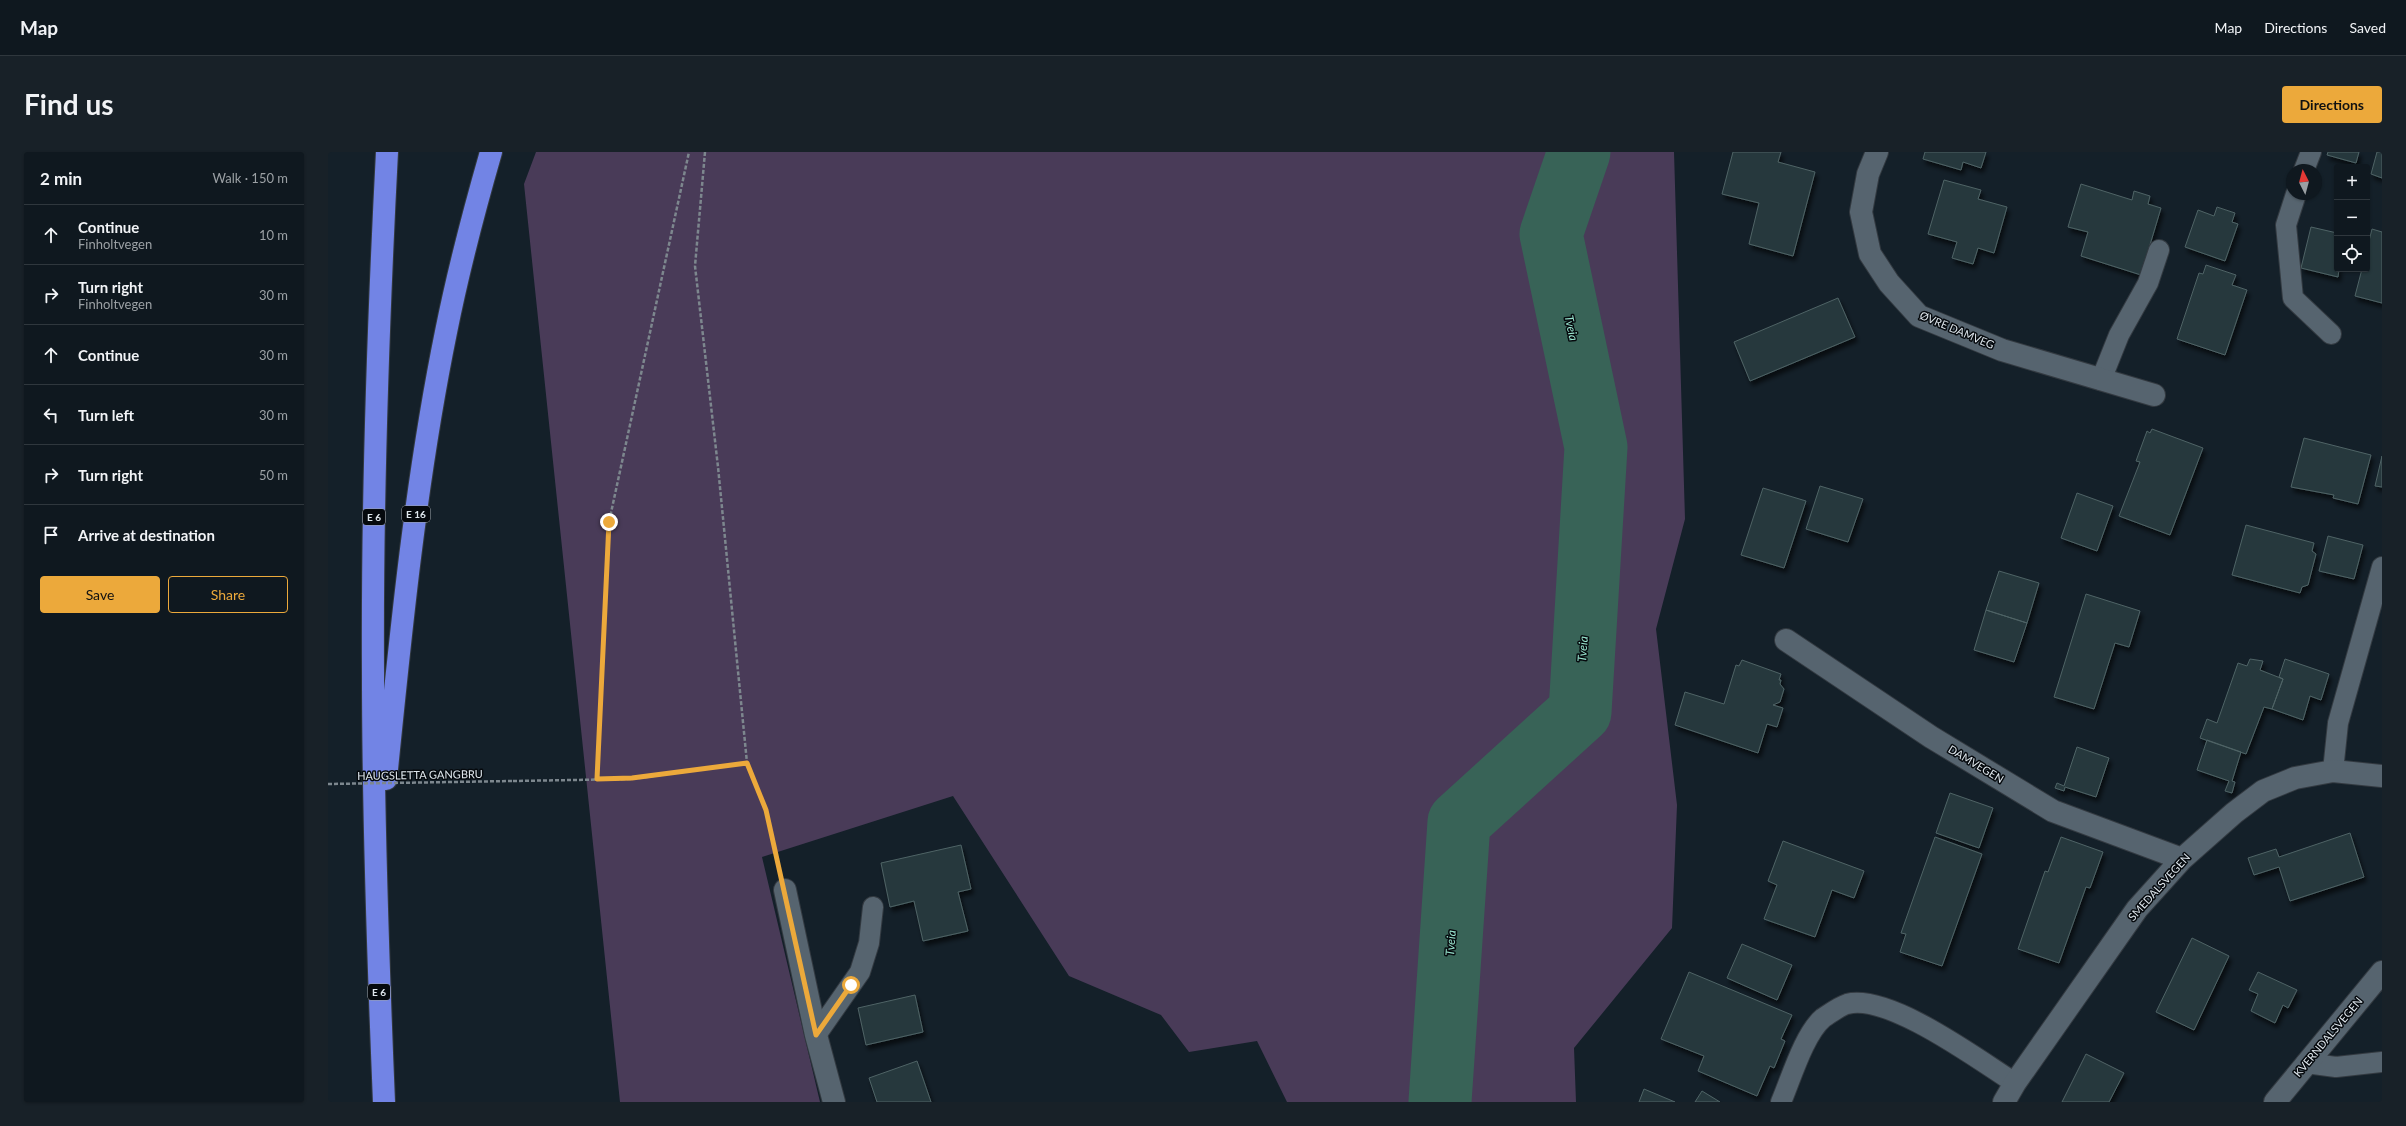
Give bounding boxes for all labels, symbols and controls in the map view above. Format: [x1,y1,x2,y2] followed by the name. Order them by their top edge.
[20,16,58,39] text: Map
[2215,19,2242,36] text: Map
[2264,19,2327,36] text: Directions
[2349,19,2386,36] text: Saved
[2282,86,2382,123] button: Directions
[24,87,114,121] text: Find us
[2286,164,2322,200] north arrow
[2334,164,2370,272] map controls
[2334,164,2370,200] button: +
[40,168,82,189] text: 2 min
[212,170,288,186] text: Walk · 150 m
[2334,200,2370,236] button: −
[78,218,139,236] text: Continue
[40,224,62,246] icon: ahead
[259,227,288,243] text: 10 m
[78,236,152,252] text: Finholtvegen
[2334,236,2370,272] button: locate
[78,278,143,296] text: Turn right
[40,284,62,306] icon: right
[259,287,288,303] text: 30 m
[78,296,152,312] text: Finholtvegen
[1918,308,1996,351] street label: ØVRE DAMVEG
[1561,314,1582,342] water label: Tveia
[40,344,62,366] icon: ahead
[78,346,139,364] text: Continue
[259,347,288,363] text: 30 m
[40,404,62,426] icon: left
[78,406,134,424] text: Turn left
[259,407,288,423] text: 30 m
[40,464,62,486] icon: right
[78,466,143,484] text: Turn right
[259,467,288,483] text: 50 m
[402,506,430,522] road number: E 16
[363,509,385,525] road number: E 6
[600,513,618,531] route end
[40,524,62,546] icon: arrive
[78,526,215,544] text: Arrive at destination
[40,576,160,613] button: Save
[168,576,288,613] button: Share
[1574,636,1591,662] water label: Tveia
[1946,742,2006,785] street label: DAMVEGEN
[357,767,483,782] street label: HAUGSLETTA GANGBRU
[2125,850,2192,923] street label: SMEDALSVEGEN
[1442,930,1459,956] water label: Tveia
[842,976,860,994] route start
[368,984,390,1000] road number: E 6
[2291,994,2365,1079] street label: KVERNDALSVEGEN

